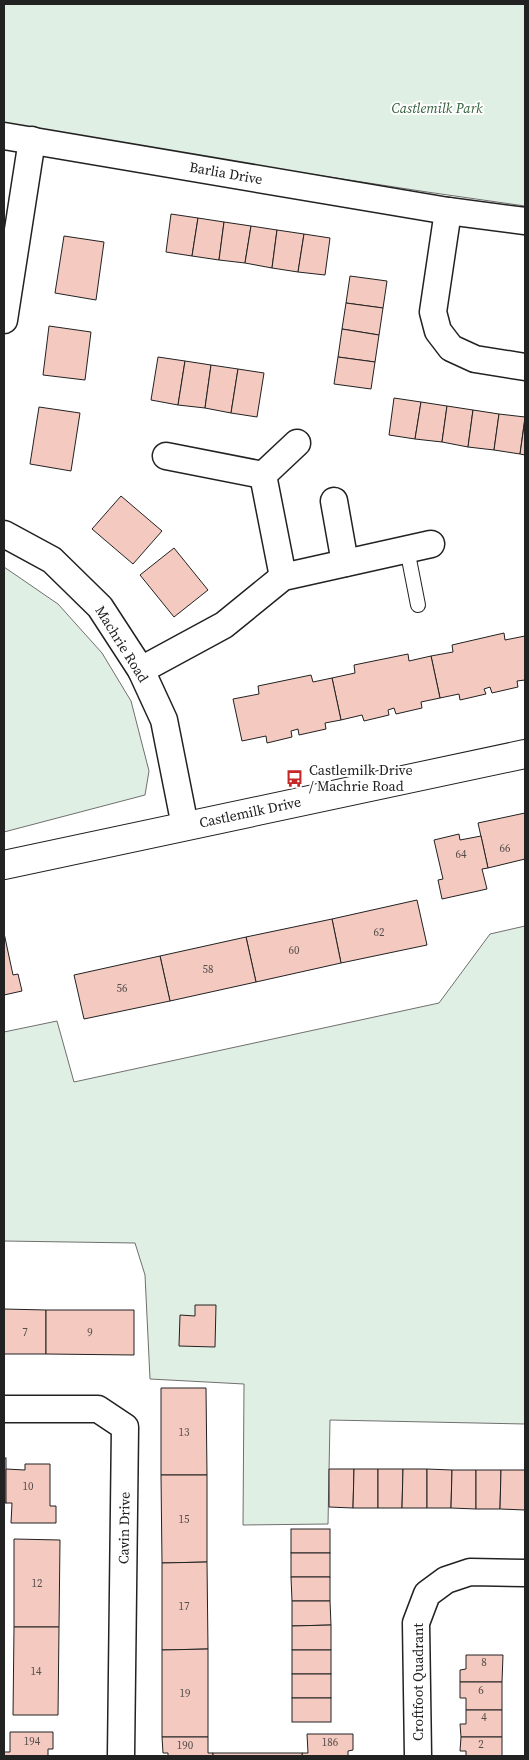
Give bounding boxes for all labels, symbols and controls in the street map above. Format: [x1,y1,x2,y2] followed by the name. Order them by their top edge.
[391,98,483,118] park label: Castlemilk Park
[188,157,264,189] street label: Barlia Drive
[91,602,154,686] street label: Machrie Road
[309,760,413,796] place label: Castlemilk Drive / Machrie Road
[285,768,305,788] bus stop icon: Castlemilk Drive / Machrie Road
[197,791,303,833] street label: Castlemilk Drive
[500,841,511,856] house number: 66
[456,847,467,862] house number: 64
[374,925,385,940] house number: 62
[289,943,300,958] house number: 60
[203,962,214,977] house number: 58
[117,981,128,996] house number: 56
[22,1325,28,1340] house number: 7
[87,1325,93,1340] house number: 9
[179,1425,190,1440] house number: 13
[23,1479,34,1494] house number: 10
[113,1492,135,1564] street label: Cavin Drive
[179,1512,190,1527] house number: 15
[32,1576,43,1591] house number: 12
[179,1599,190,1614] house number: 17
[408,1623,428,1741] street label: Croftfoot Quadrant
[481,1655,487,1670] house number: 8
[31,1664,42,1679] house number: 14
[478,1683,484,1698] house number: 6
[180,1686,191,1701] house number: 19
[481,1710,487,1725] house number: 4
[24,1734,41,1749] house number: 194
[322,1735,339,1750] house number: 186
[478,1737,484,1752] house number: 2
[177,1738,194,1753] house number: 190

